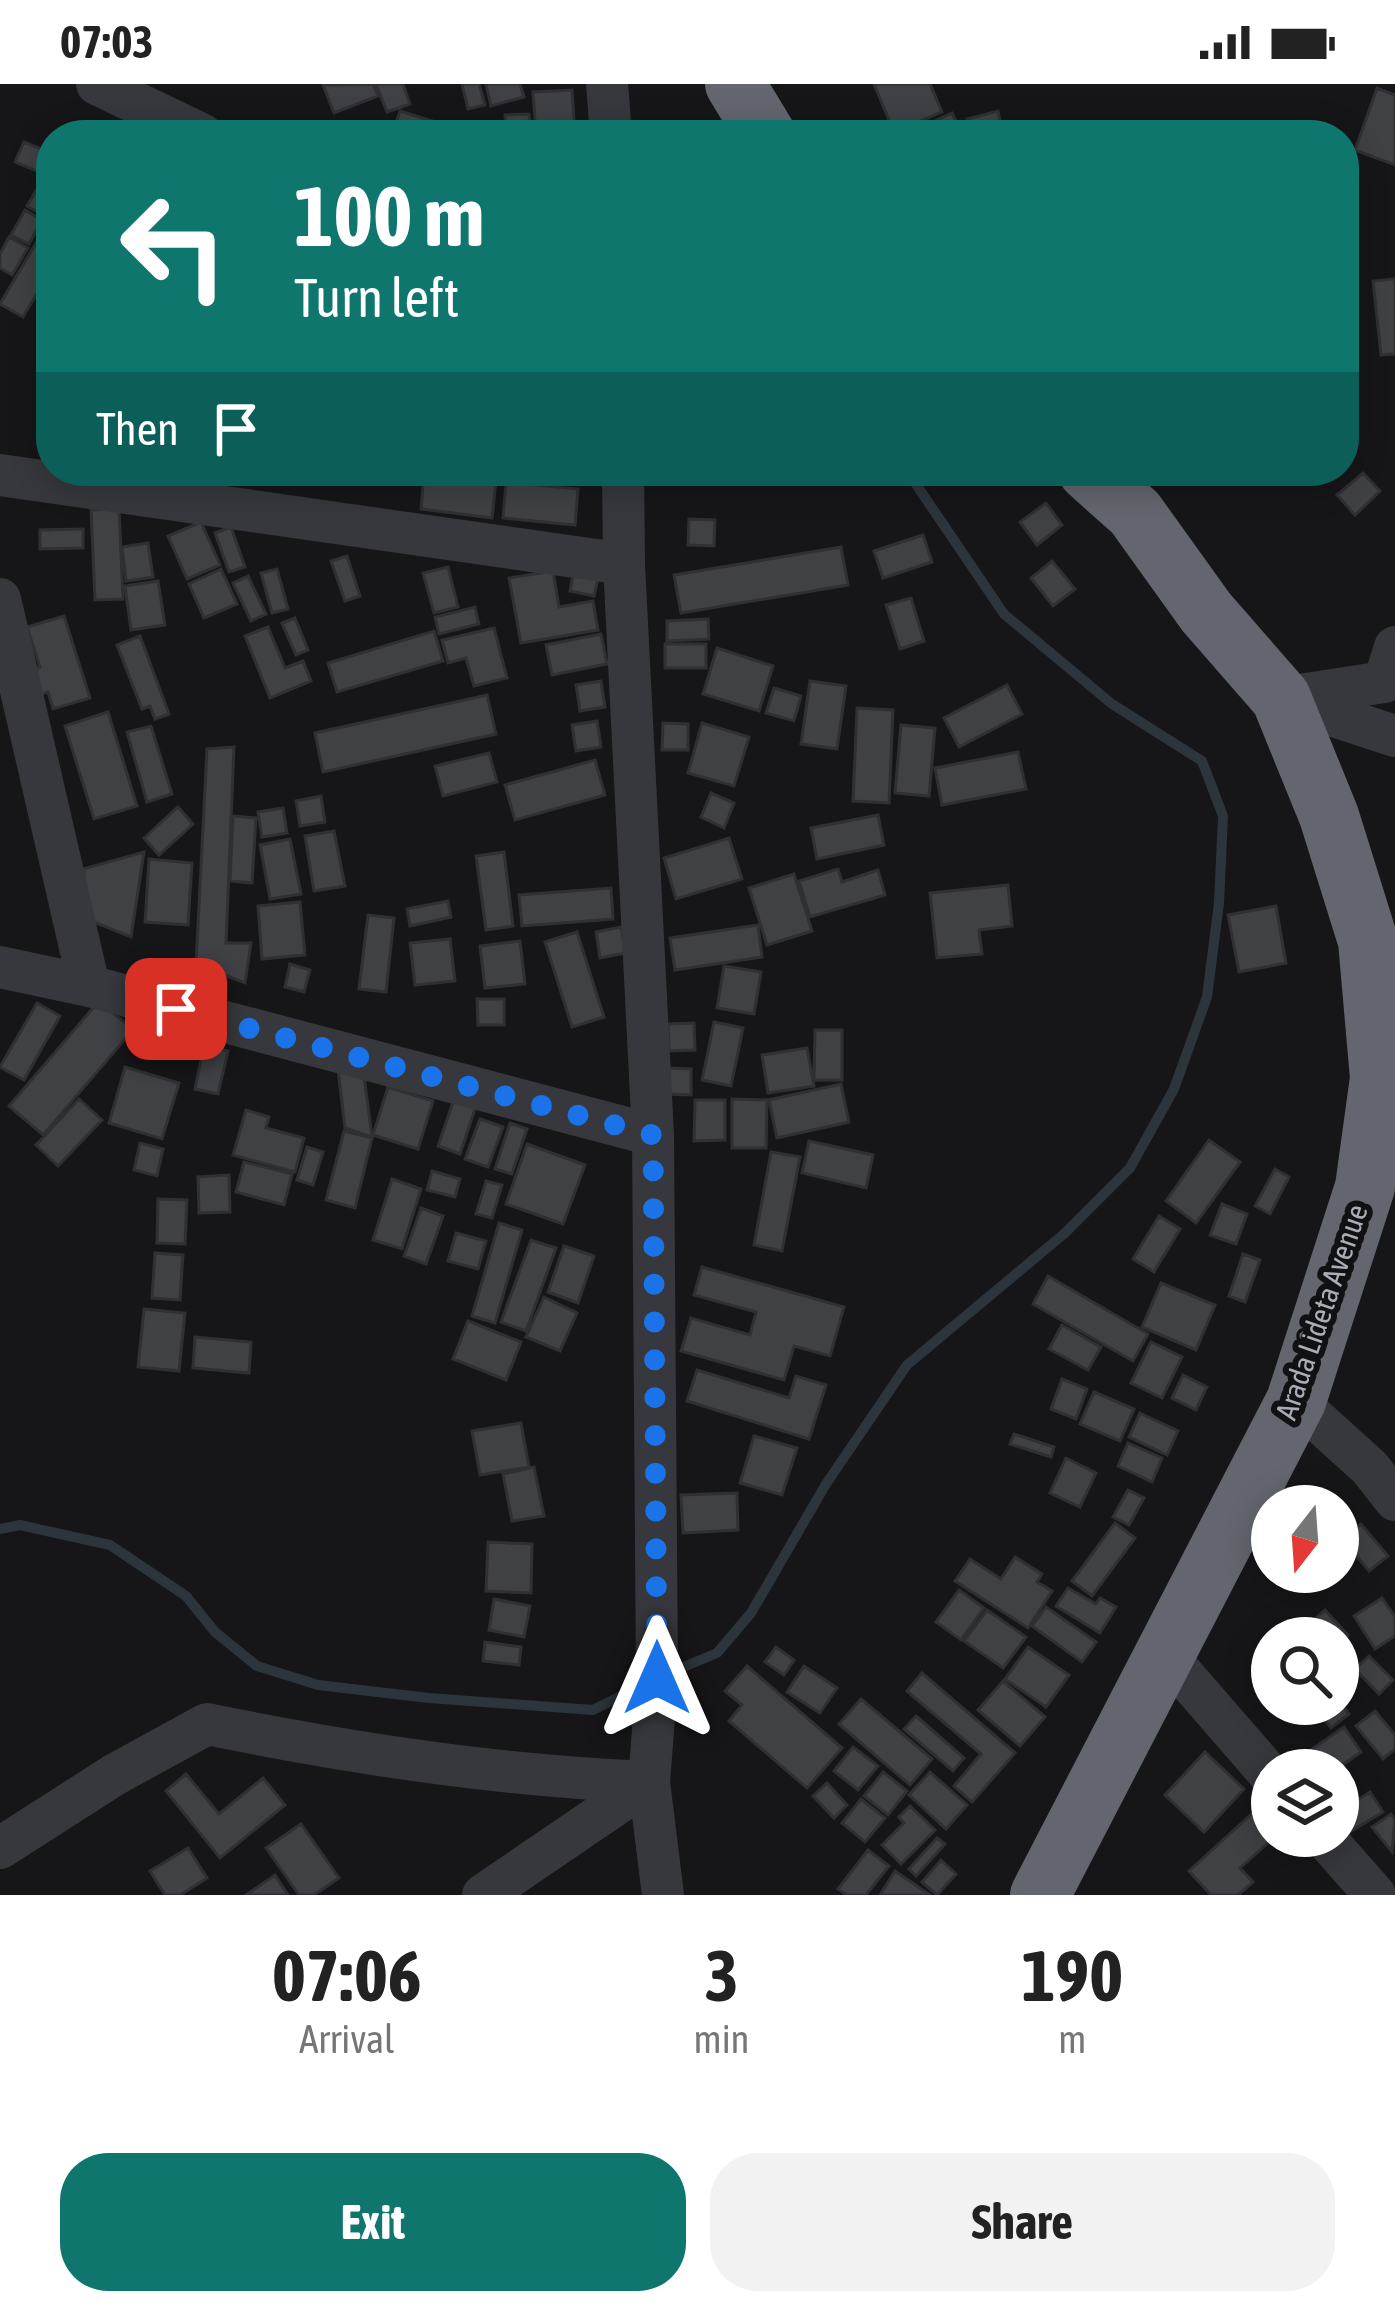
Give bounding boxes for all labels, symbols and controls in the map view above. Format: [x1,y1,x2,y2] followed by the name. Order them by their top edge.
[60,16,154,68] text: 07:03
[96,168,252,324] icon: left
[294,168,484,264] text: 100 m
[294,267,459,328] text: Turn left
[203,396,269,462] icon: arrive
[96,403,179,455] text: Then
[125,958,227,1060] pin
[143,976,209,1042] icon: arrive
[1268,1200,1374,1424] street label: Arada Lideta Avenue
[1251,1485,1359,1593] north arrow
[1251,1485,1359,1857] map controls
[594,1615,720,1741] position arrow
[1251,1617,1359,1725] button: search
[1251,1749,1359,1857] button: layers
[272,1934,422,2016] text: 07:06
[705,1934,738,2016] text: 3
[1022,1934,1123,2016] text: 190
[299,2017,394,2061] text: Arrival
[694,2017,750,2061] text: min
[1058,2017,1086,2061] text: m
[60,2153,686,2291] button: Exit
[710,2153,1335,2291] button: Share

